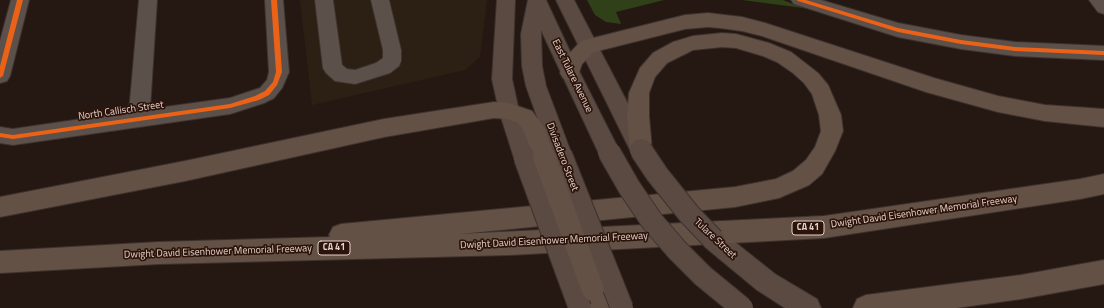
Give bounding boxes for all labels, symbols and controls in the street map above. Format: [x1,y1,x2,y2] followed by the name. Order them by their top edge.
[549,38,595,114] street label: East Tulare Avenue
[78,99,164,123] street label: North Callisch Street
[543,121,581,193] street label: Divisadero Street
[830,193,1018,231] street label: Dwight David Eisenhower Memorial Freeway
[691,216,739,262] street label: Tulare Street
[792,221,824,235] road number: CA 41
[460,230,648,252] street label: Dwight David Eisenhower Memorial Freeway
[318,241,350,255] road number: CA 41
[124,243,312,261] street label: Dwight David Eisenhower Memorial Freeway

